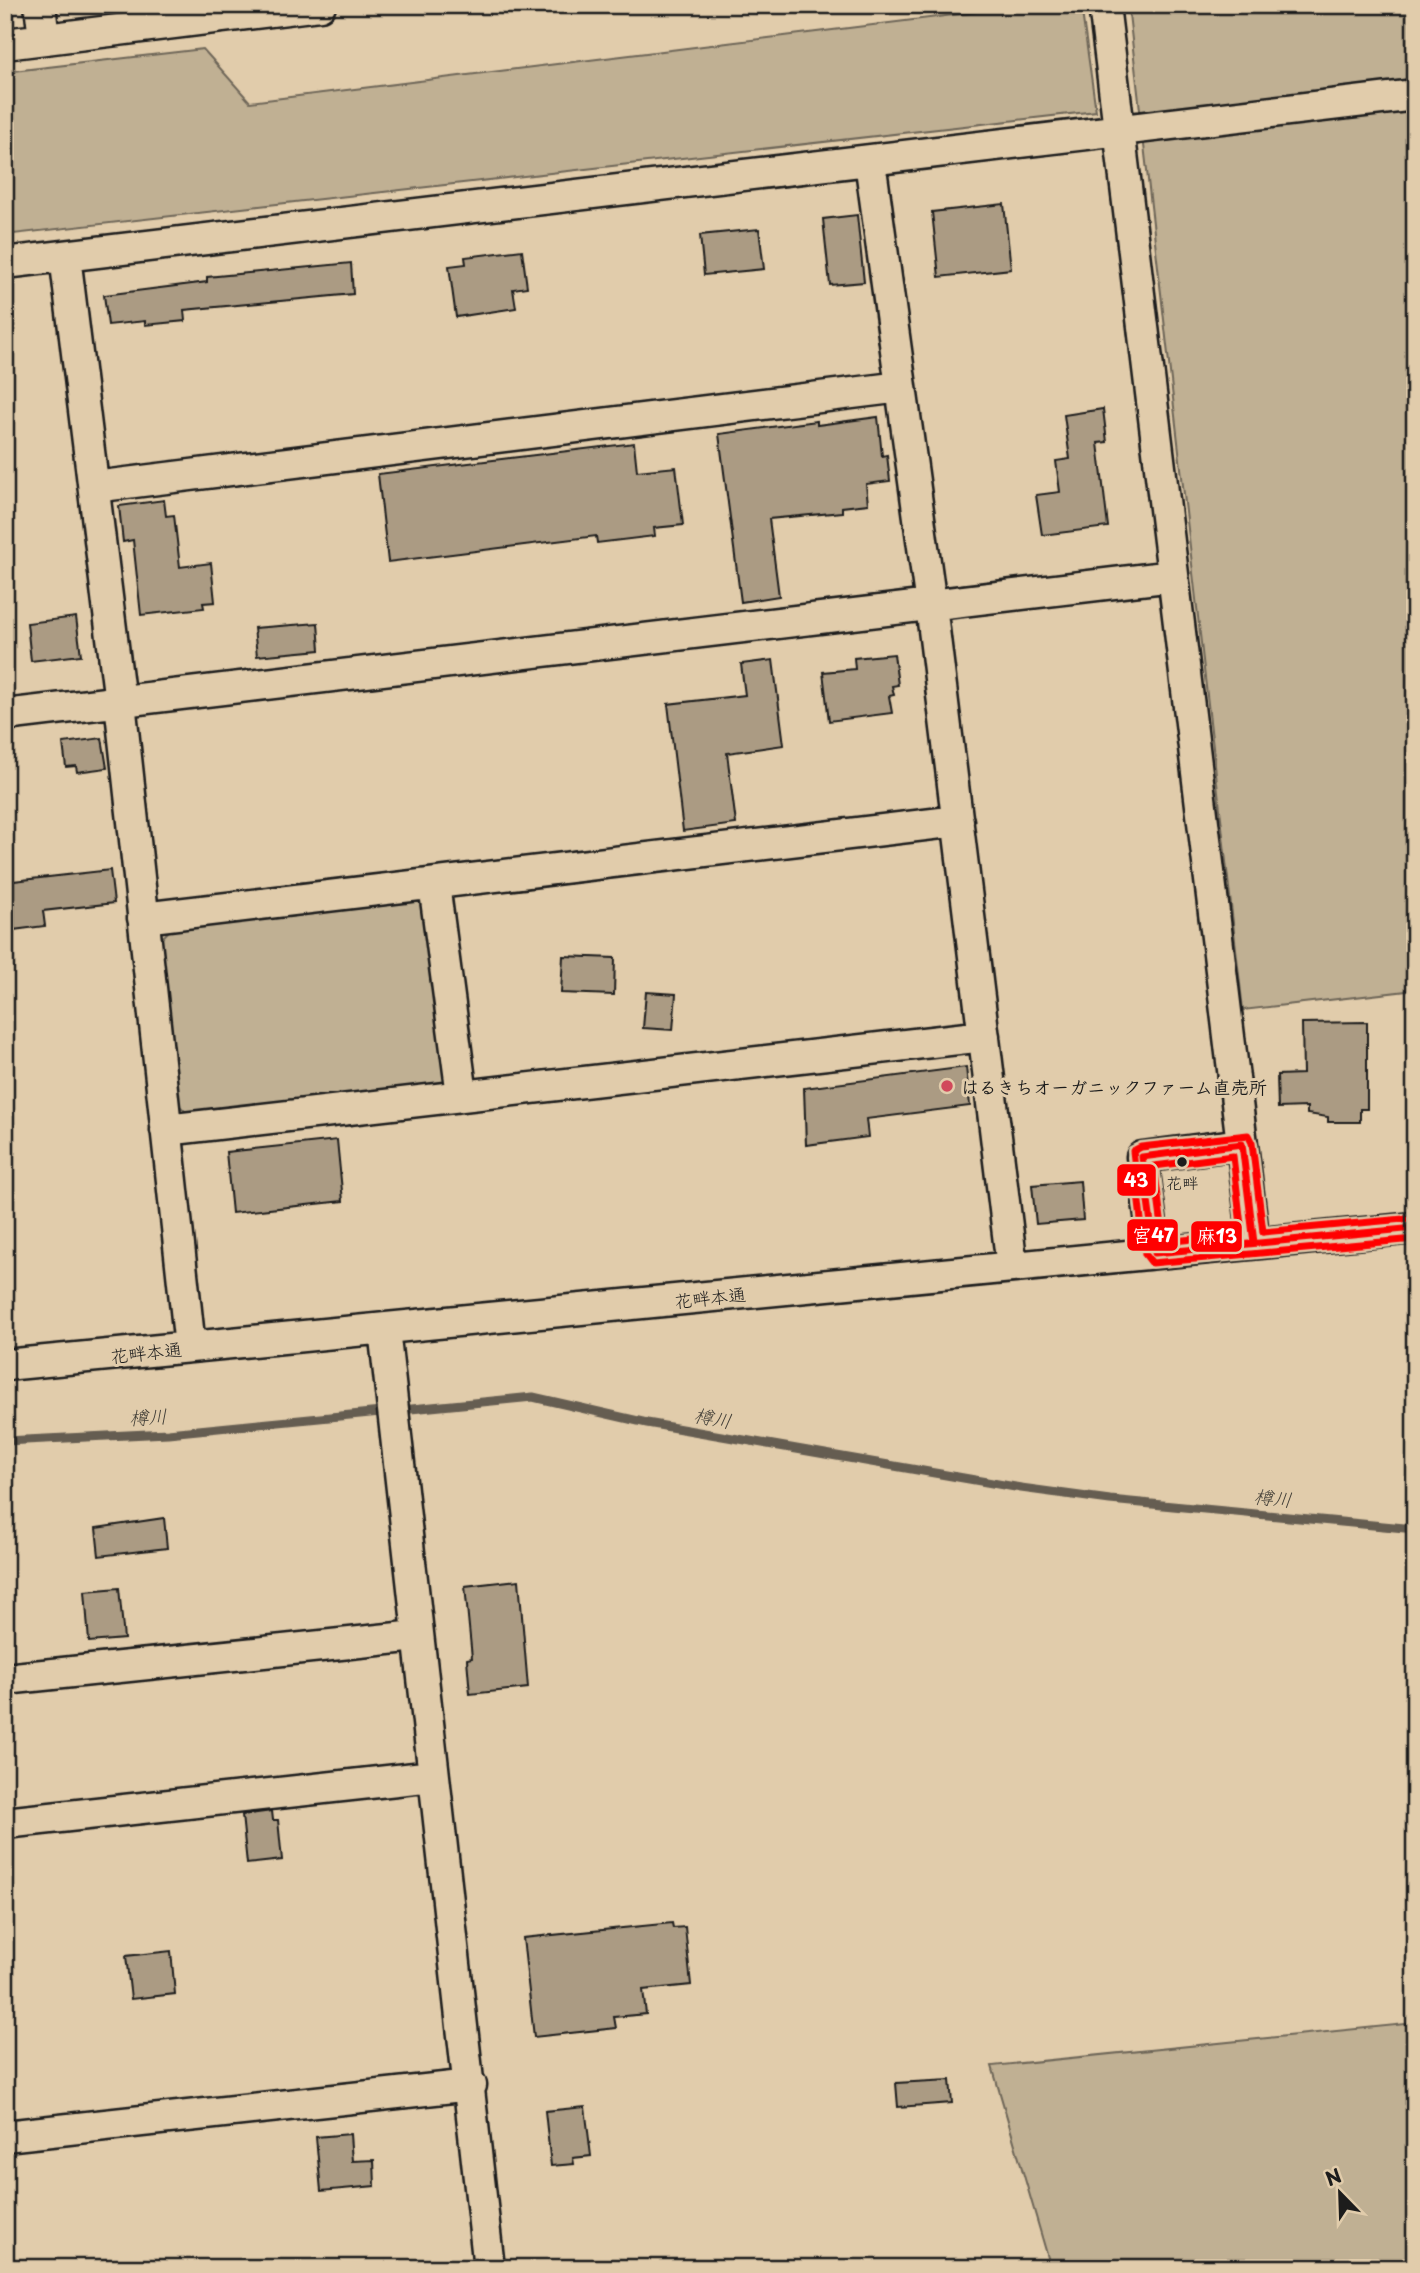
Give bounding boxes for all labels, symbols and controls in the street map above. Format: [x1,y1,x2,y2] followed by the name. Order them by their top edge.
[961,1073,1267,1100] place label: はるきちオーガニックファーム直売所
[939,1078,955,1094] marker: はるきちオーガニックファーム直売所
[1175,1155,1189,1169] marker: 花畔
[1116,1163,1157,1197] line badge: 43
[1123,1165,1149,1193] text: 43
[1166,1170,1198,1194] place label: 花畔
[1126,1218,1179,1252] line badge: 宮47
[1132,1220,1174,1248] text: 宮47
[1190,1220,1243,1253] line badge: 麻13
[1197,1221,1237,1249] text: 麻13
[673,1280,747,1314] street label: 花畔本通
[109,1335,183,1369] street label: 花畔本通
[692,1400,734,1434] water label: 樽川
[128,1401,168,1431] water label: 樽川
[1253,1481,1293,1513] water label: 樽川
[1304,2158,1374,2228] north arrow
[1321,2161,1345,2192] text: N

